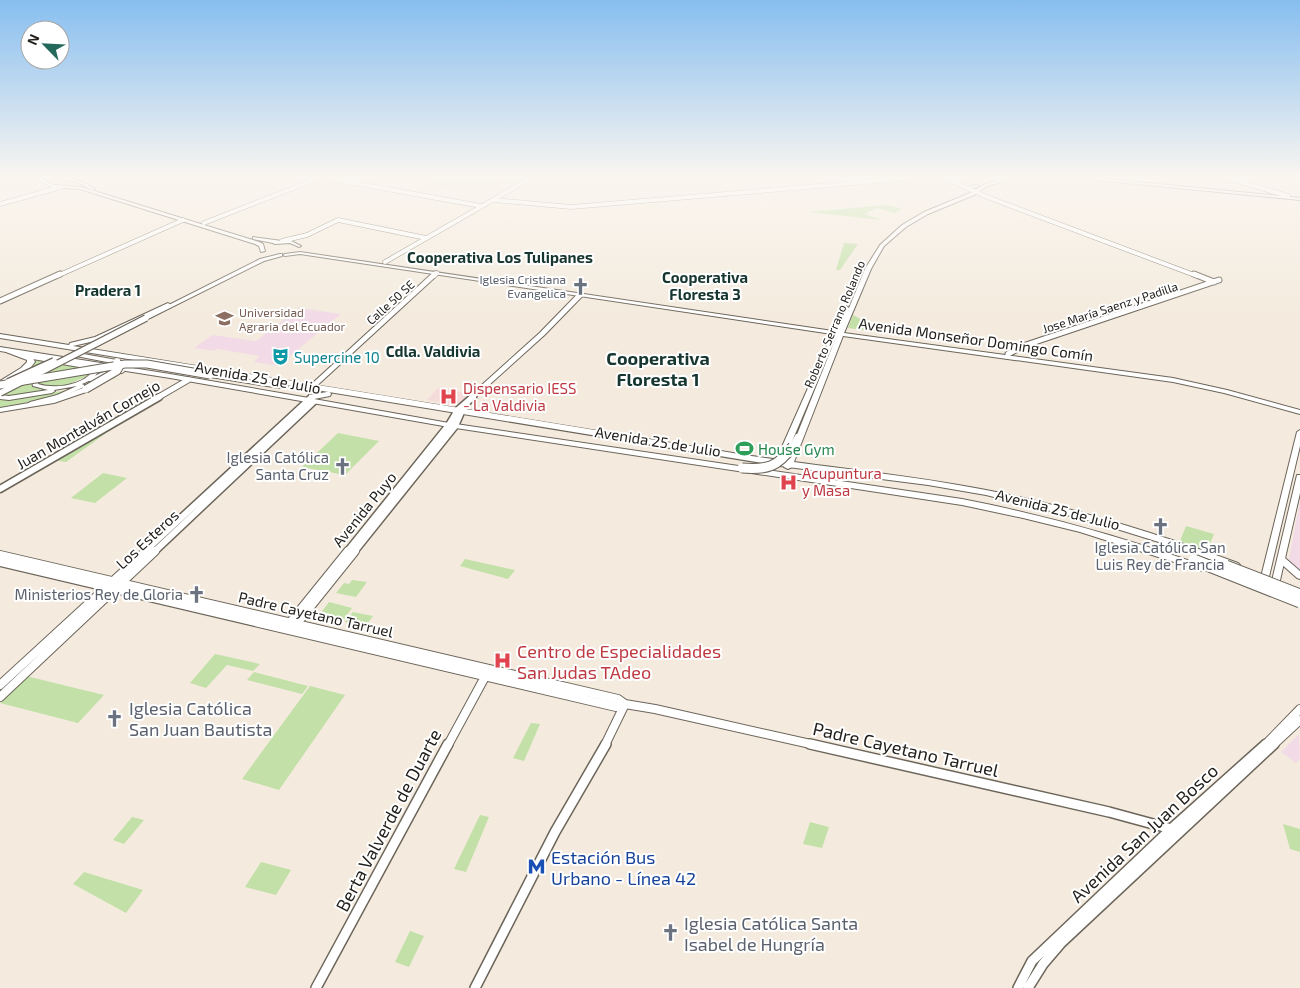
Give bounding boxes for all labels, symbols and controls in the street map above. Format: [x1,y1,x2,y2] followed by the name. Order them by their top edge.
[20,20,70,70] north arrow
[23,31,42,48] text: N
[407,248,593,266] district label: Cooperativa Los Tulipanes
[801,258,867,390] street label: Roberto Serrano Rolando
[662,268,748,303] district label: Cooperativa Floresta 3
[479,272,566,300] place label: Iglesia Cristiana Evangelica
[570,276,590,296] church icon: Iglesia Cristiana Evangelica
[363,277,417,327] street label: Calle 50 SE
[1041,278,1179,336] street label: Jose María Saenz y Padilla
[75,281,141,299] district label: Pradera 1
[239,305,346,333] place label: Universidad Agraria del Ecuador
[215,309,235,329] school or university icon: Universidad Agraria del Ecuador
[858,314,1094,364] street label: Avenida Monseñor Domingo Comín
[386,342,480,360] district label: Cdla. Valdivia
[270,347,290,367] theatre icon: Supercine 10
[606,347,710,390] district label: Cooperativa Floresta 1
[294,348,380,366] place label: Supercine 10
[194,357,322,397] street label: Avenida 25 de Julio
[13,376,163,473] street label: Juan Montalván Cornejo
[463,379,576,414] place label: Dispensario IESS - La Valdivia
[439,387,459,407] hospital icon: Dispensario IESS - La Valdivia
[594,422,722,460] street label: Avenida 25 de Julio
[734,439,754,459] sports icon: House Gym
[758,440,835,458] place label: House Gym
[227,448,329,483] place label: Iglesia Católica Santa Cruz
[333,456,353,476] church icon: Iglesia Católica Santa Cruz
[802,464,882,499] place label: Acupuntura y Masa
[328,468,400,550] street label: Avenida Puyo
[778,472,798,492] hospital icon: Acupuntura y Masa
[994,485,1122,533] street label: Avenida 25 de Julio
[112,506,182,572] street label: Los Esteros
[1150,516,1170,536] church icon: Iglesia Católica San Luis Rey de Francia
[1094,538,1226,573] place label: Iglesia Católica San Luis Rey de Francia
[187,584,207,604] church icon: Ministerios Rey de Gloria
[15,585,183,603] place label: Ministerios Rey de Gloria
[237,587,396,641] street label: Padre Cayetano Tarruel
[517,640,721,683] place label: Centro de Especialidades San Judas TAdeo
[493,651,513,671] hospital icon: Centro de Especialidades San Judas TAdeo
[129,697,272,740] place label: Iglesia Católica San Juan Bautista
[105,708,125,728] church icon: Iglesia Católica San Juan Bautista
[811,717,1002,781] street label: Padre Cayetano Tarruel
[330,725,446,915] street label: Berta Valverde de Duarte
[1066,759,1222,907] street label: Avenida San Juan Bosco
[551,846,696,889] place label: Estación Bus Urbano - Línea 42
[527,857,547,877] metro station icon: Estación Bus Urbano - Línea 42
[684,912,858,955] place label: Iglesia Católica Santa Isabel de Hungría
[660,923,680,943] church icon: Iglesia Católica Santa Isabel de Hungría

